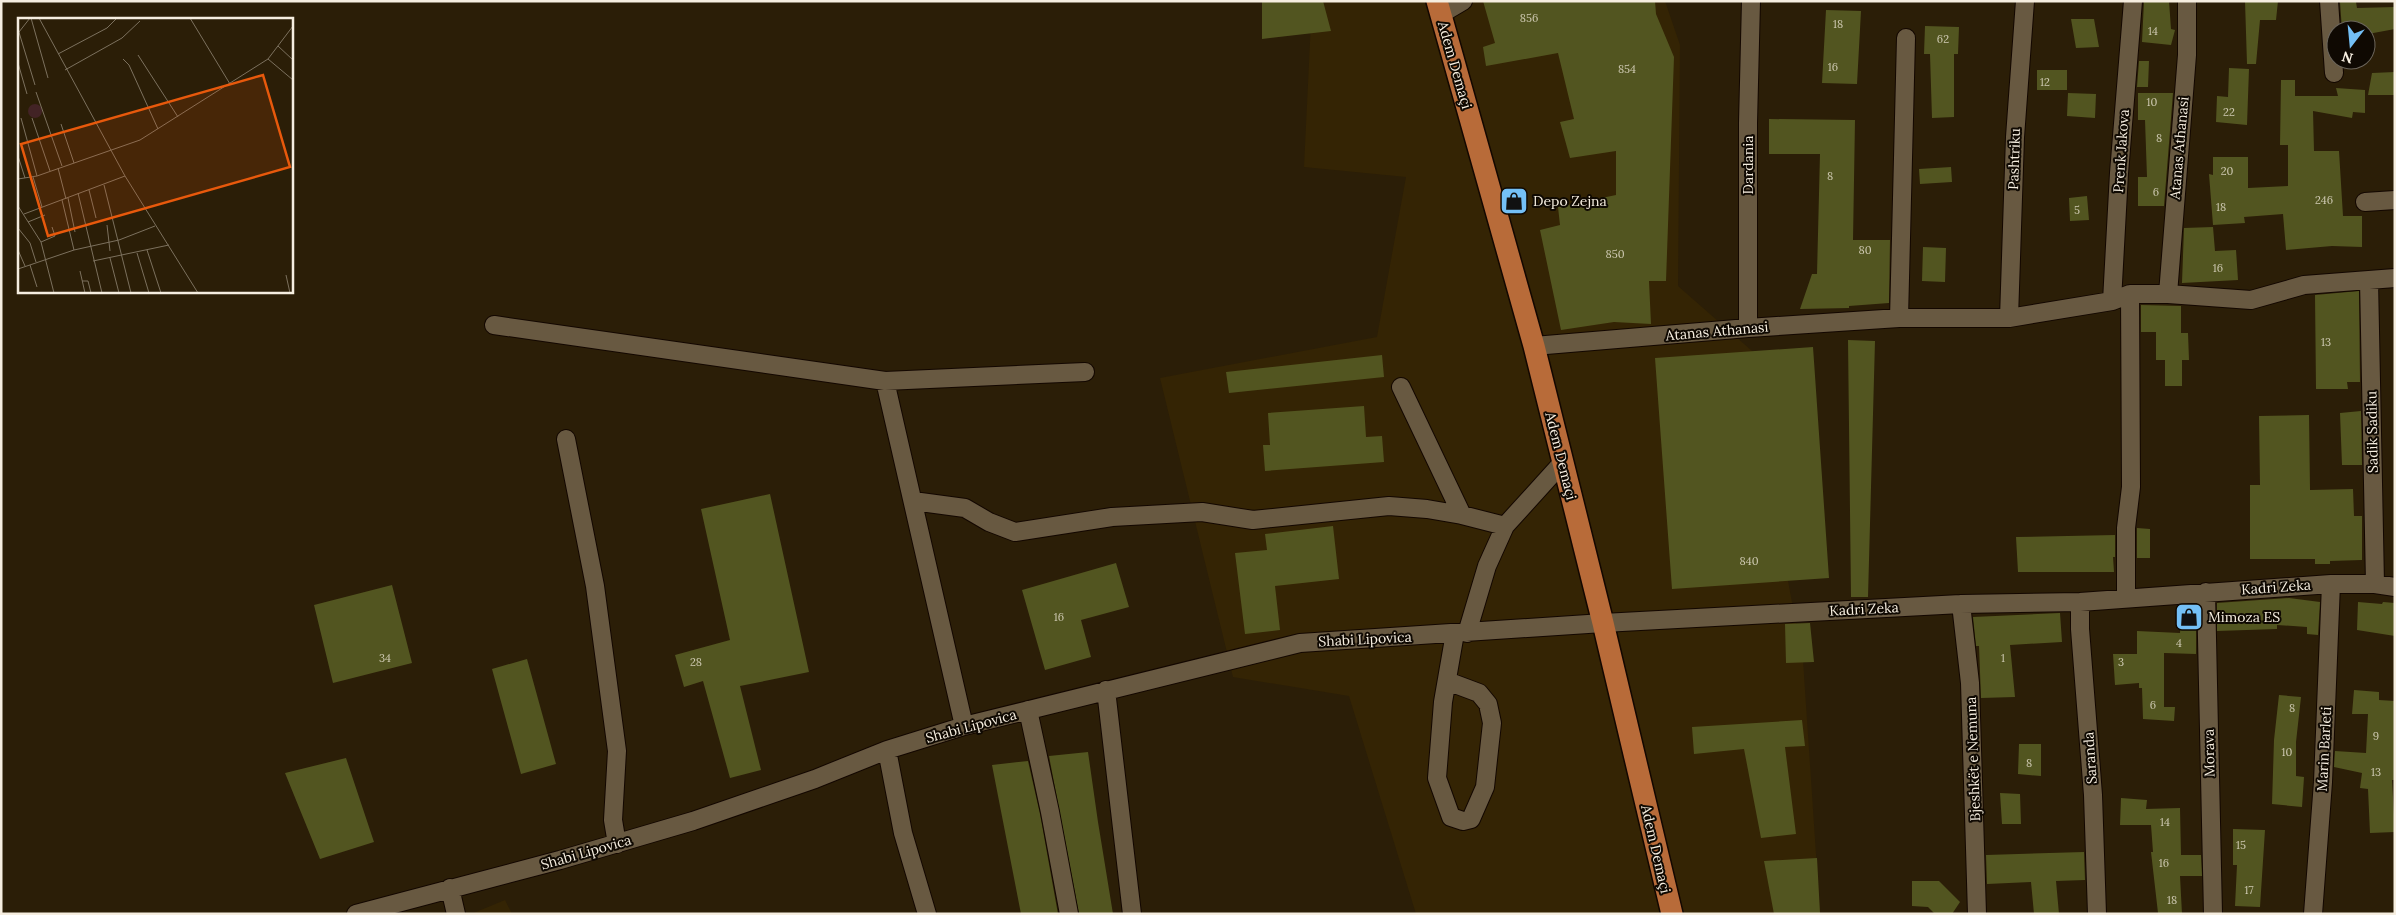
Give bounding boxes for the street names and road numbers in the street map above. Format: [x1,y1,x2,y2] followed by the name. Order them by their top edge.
[1434,18,1476,111] street label: Adem Demaçi
[2165,96,2192,201] street label: Atanas Athanasi
[2109,109,2133,193] street label: Prenk Jakova
[2004,128,2024,190] street label: Pashtriku
[1739,136,1757,194] street label: Dardania
[1664,318,1769,345] street label: Atanas Athanasi
[2362,391,2382,473] street label: Sadik Sadiku
[1541,409,1581,502] street label: Adem Demaçi
[2241,576,2311,598] street label: Kadri Zeka
[1829,598,1899,620] street label: Kadri Zeka
[1318,628,1412,650] street label: Shabi Lipovica
[1962,696,1984,822] street label: Bjeshkët e Nemuna
[924,705,1018,747] street label: Shabi Lipovica
[2313,706,2335,792] street label: Marin Barleti
[2200,729,2218,777] street label: Morava
[2079,731,2101,785] street label: Saranda
[1637,802,1675,895] street label: Adem Demaçi
[539,830,633,874] street label: Shabi Lipovica

